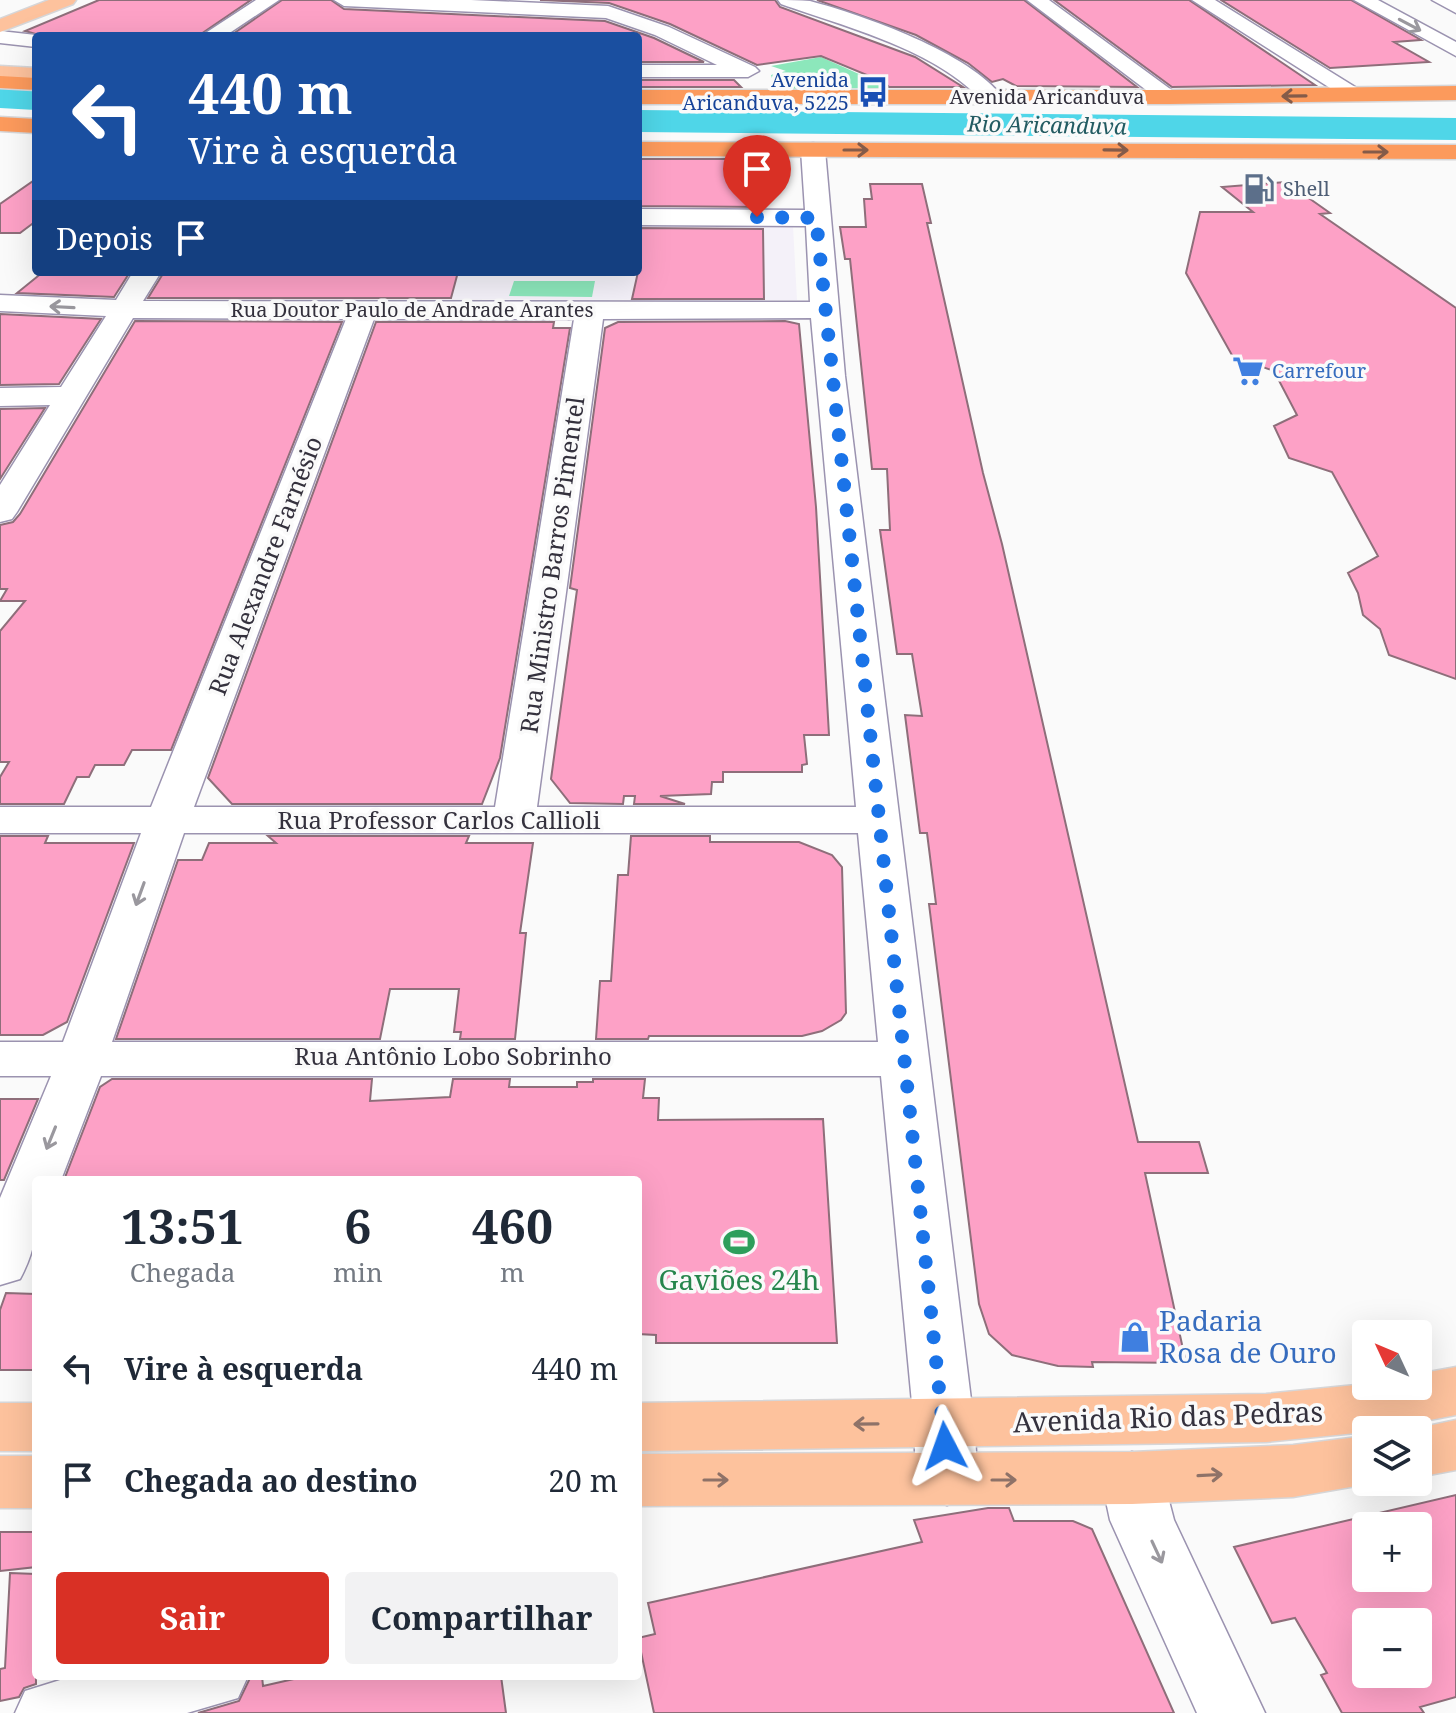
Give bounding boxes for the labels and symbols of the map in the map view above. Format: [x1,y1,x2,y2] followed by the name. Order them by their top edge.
[1398,17,1422,33] one-way arrow
[682,66,849,116] place label: Avenida Aricanduva, 5225
[856,75,890,109] bus stop icon: Avenida Aricanduva, 5225
[950,83,1144,110] street label: Avenida Aricanduva
[1281,88,1308,103] one-way arrow
[966,108,1127,140] water label: Rio Aricanduva
[723,135,791,217] pin
[842,142,869,158] one-way arrow
[1102,142,1129,158] one-way arrow
[1362,144,1389,160] one-way arrow
[1242,172,1276,206] fuel station icon: Shell
[1283,175,1330,202] place label: Shell
[230,296,594,323] street label: Rua Doutor Paulo de Andrade Arantes
[49,299,76,314] one-way arrow
[1231,354,1265,388] supermarket icon: Carrefour
[1272,357,1367,384] place label: Carrefour
[512,394,592,735] street label: Rua Ministro Barros Pimentel
[200,431,329,700] street label: Rua Alexandre Farnésio
[278,803,601,836] street label: Rua Professor Carlos Callioli
[132,881,146,905] one-way arrow
[294,1039,612,1072] street label: Rua Antônio Lobo Sobrinho
[43,1125,58,1150] one-way arrow
[722,1225,756,1259] sports icon: Gaviões 24h
[658,1260,820,1298] place label: Gaviões 24h
[1159,1301,1337,1371] place label: Padaria Rosa de Ouro
[1118,1320,1152,1354] shop icon: Padaria Rosa de Ouro
[1352,1320,1432,1400] north arrow
[1012,1392,1324,1440] street label: Avenida Rio das Pedras
[903,1404,987,1488] position arrow
[853,1417,880,1432] one-way arrow
[1196,1467,1223,1482] one-way arrow
[702,1472,729,1488] one-way arrow
[990,1472,1017,1488] one-way arrow
[1150,1540,1165,1564] one-way arrow

